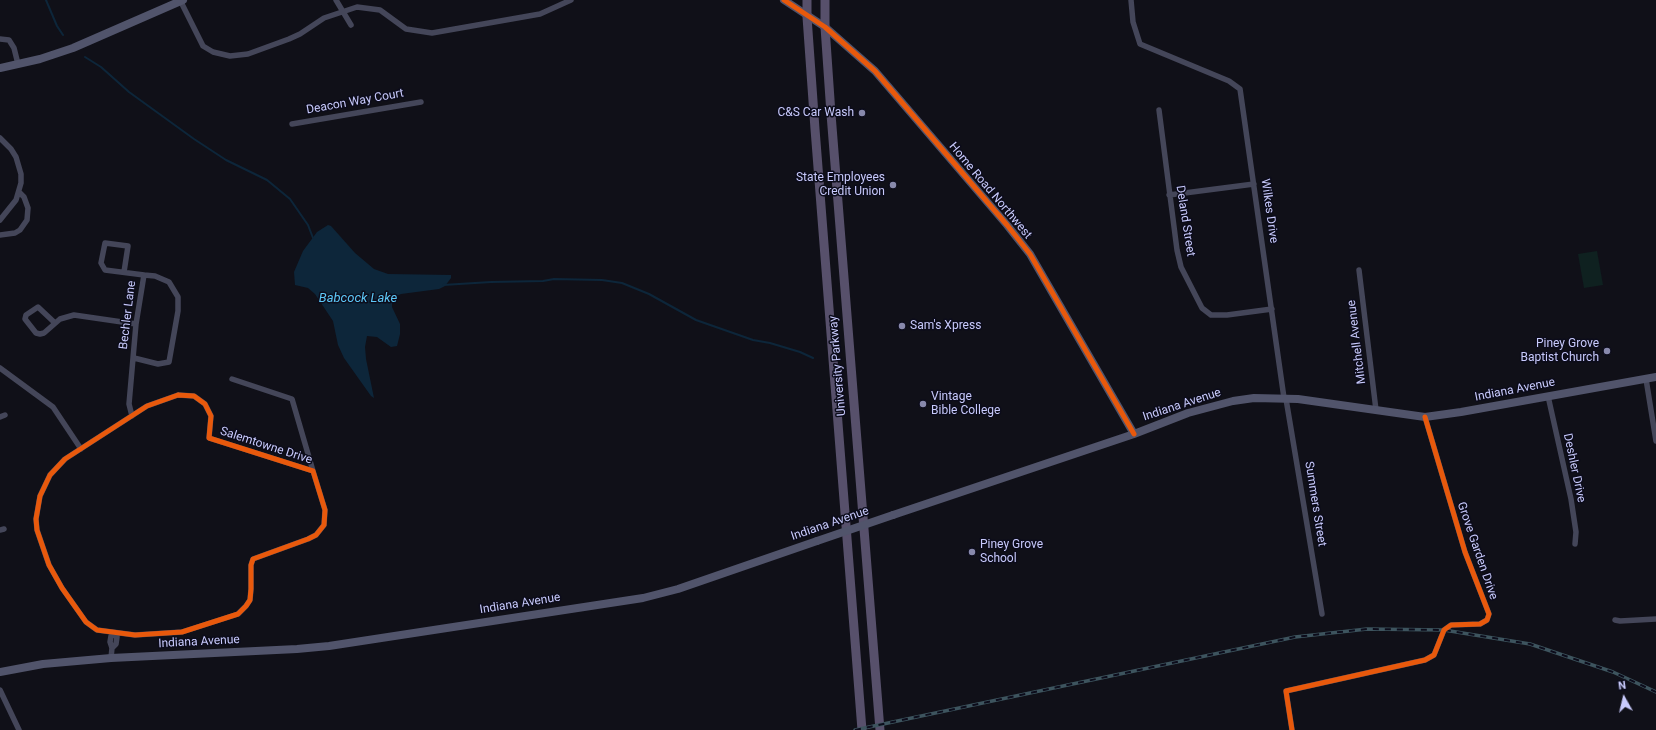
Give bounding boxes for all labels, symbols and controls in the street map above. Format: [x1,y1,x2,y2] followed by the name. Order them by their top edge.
[305,86,405,118] street label: Deacon Way Court
[777,106,854,120] place label: C&S Car Wash
[857,108,867,118] marker: C&S Car Wash
[945,140,1035,242] street label: Home Road Northwest
[796,171,885,199] place label: State Employees Credit Union
[1257,178,1281,244] street label: Wilkes Drive
[888,180,898,190] marker: State Employees Credit Union
[1172,184,1198,258] street label: Deland Street
[117,280,139,350] street label: Bechler Lane
[319,291,397,307] water label: Babcock Lake
[1345,299,1369,385] street label: Mitchell Avenue
[826,315,850,417] street label: University Parkway
[910,319,981,333] place label: Sam's Xpress
[897,321,907,331] marker: Sam's Xpress
[1520,337,1599,365] place label: Piney Grove Baptist Church
[1602,346,1612,356] marker: Piney Grove Baptist Church
[1474,375,1556,405] street label: Indiana Avenue
[1141,386,1223,424] street label: Indiana Avenue
[931,390,1000,418] place label: Vintage Bible College
[918,399,928,409] marker: Vintage Bible College
[218,424,314,468] street label: Salemtowne Drive
[1560,432,1588,504] street label: Deshler Drive
[1301,460,1329,548] street label: Summers Street
[1454,500,1500,602] street label: Grove Garden Drive
[789,504,871,544] street label: Indiana Avenue
[980,538,1043,566] place label: Piney Grove School
[967,547,977,557] marker: Piney Grove School
[479,591,561,617] street label: Indiana Avenue
[158,633,240,651] street label: Indiana Avenue
[1604,678,1644,718] north arrow
[1618,679,1627,693] text: N

